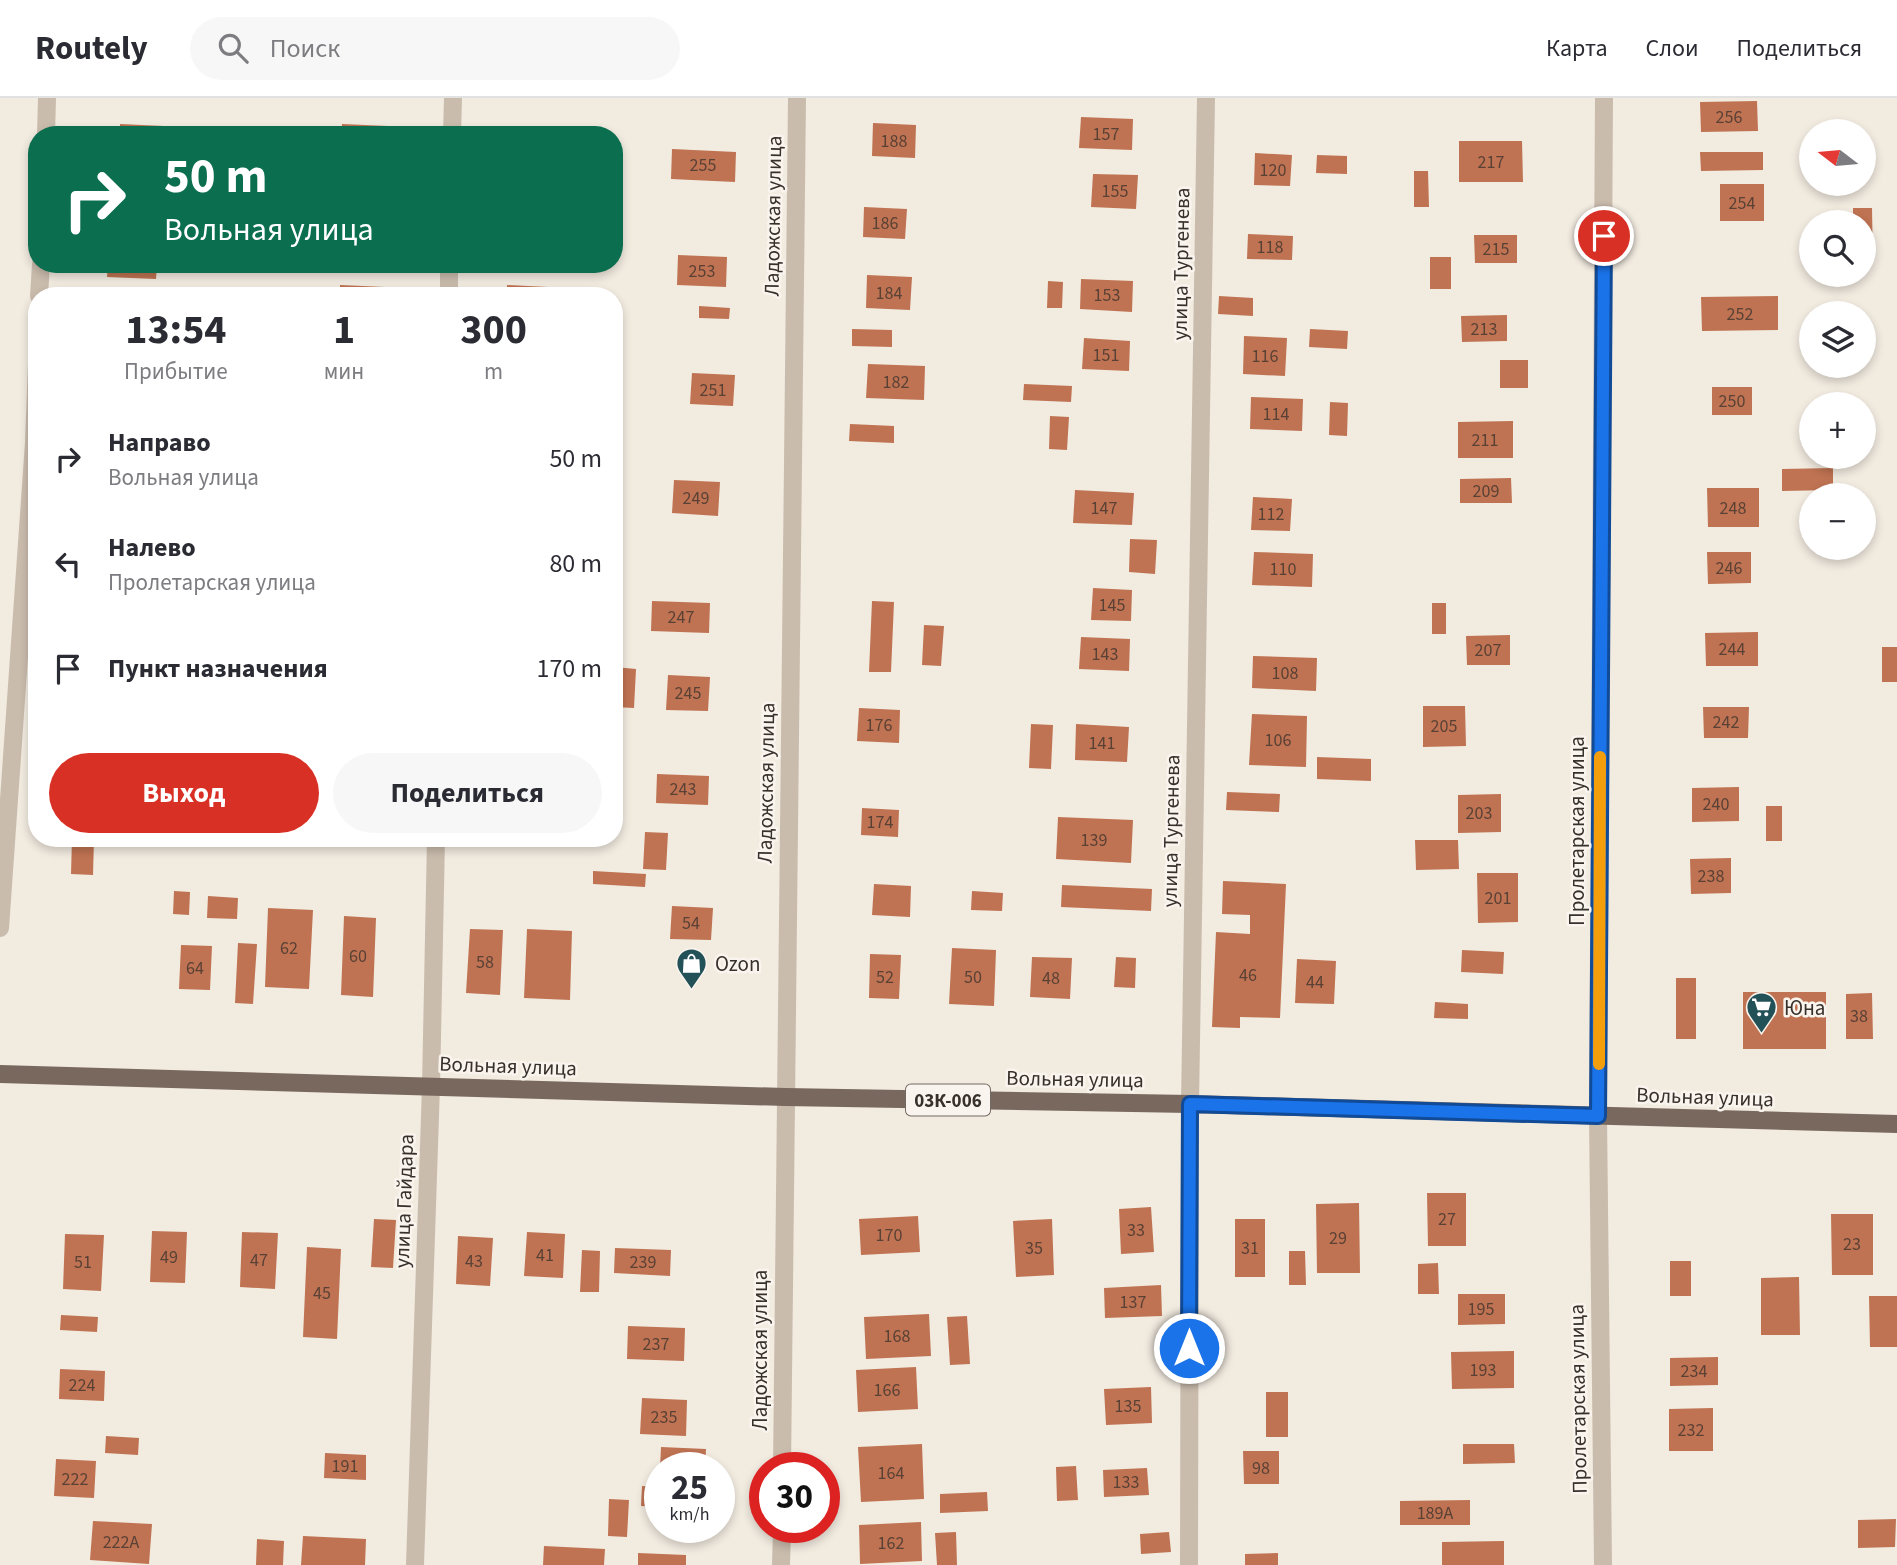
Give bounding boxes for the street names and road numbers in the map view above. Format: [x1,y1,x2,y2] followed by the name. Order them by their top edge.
[757,135,789,297] street label: Ладожская улица
[1165,187,1197,341] street label: улица Тургенева
[750,702,782,864] street label: Ладожская улица
[1562,736,1592,926] street label: Пролетарская улица
[1155,754,1187,908] street label: улица Тургенева
[439,1049,577,1083] street label: Вольная улица
[1006,1063,1144,1095] street label: Вольная улица
[1636,1080,1774,1114] street label: Вольная улица
[906,1084,990,1116] road number: 03К-006
[387,1134,421,1268] street label: улица Гайдара
[745,1270,775,1430] street label: Ладожская улица
[1561,1304,1595,1494] street label: Пролетарская улица

